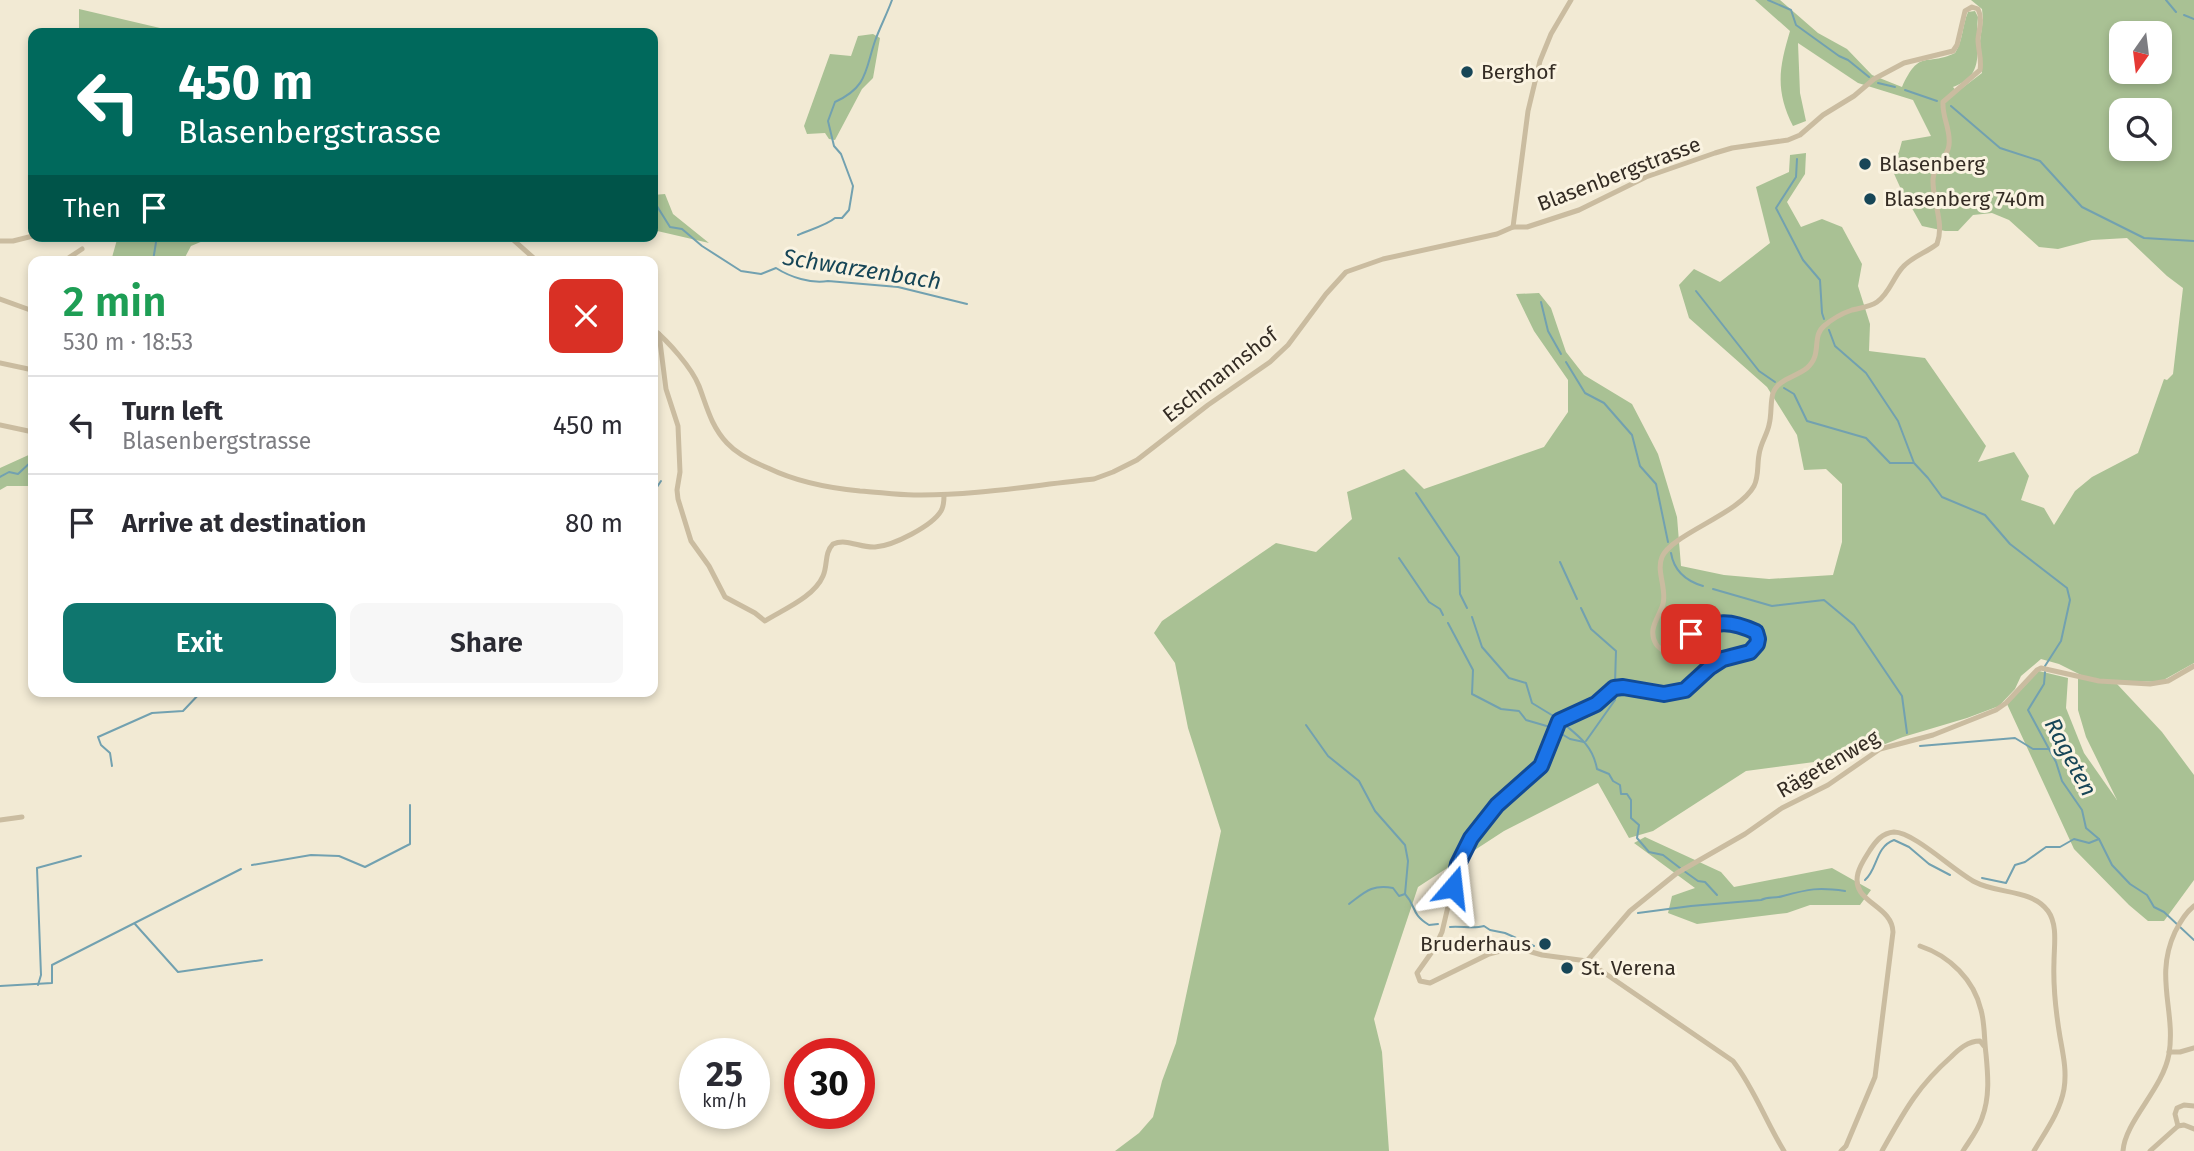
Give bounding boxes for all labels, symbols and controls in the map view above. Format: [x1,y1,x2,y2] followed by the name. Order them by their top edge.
[2109,21,2172,84] north arrow
[2109,21,2172,161] map controls
[178,53,313,112] text: 450 m
[63,56,154,147] icon: left
[1481,59,1557,85] place label: Berghof
[1459,64,1475,80] marker: Berghof
[2109,98,2172,161] button: search
[178,113,441,151] text: Blasenbergstrasse
[1534,131,1704,217] street label: Blasenbergstrasse
[1879,151,1985,177] place label: Blasenberg
[1857,156,1873,172] marker: Blasenberg
[1884,186,2045,212] place label: Blasenberg 740m
[135,189,173,227] icon: arrive
[1862,191,1878,207] marker: Blasenberg 740m
[63,193,121,224] text: Then
[780,242,943,295] water label: Schwarzenbach
[63,277,167,327] text: 2 min
[549,279,623,353] button: close
[1157,321,1284,428] street label: Eschmannshof
[63,328,193,356] text: 530 m · 18:53
[122,396,223,427] text: Turn left
[63,406,101,444] icon: left
[553,410,623,441] text: 450 m
[122,427,311,455] text: Blasenbergstrasse
[63,504,101,542] icon: arrive
[122,508,366,539] text: Arrive at destination
[565,508,623,539] text: 80 m
[63,603,336,683] button: Exit
[350,603,623,683] button: Share
[1661,604,1721,664] pin
[1672,615,1710,653] icon: arrive
[2039,713,2103,801] water label: Rageten
[1772,724,1884,804] street label: Rägetenweg
[1416,850,1490,924] position arrow
[1420,931,1531,957] place label: Bruderhaus
[1537,936,1553,952] marker: Bruderhaus
[1581,955,1676,981] place label: St. Verena
[1559,960,1575,976] marker: St. Verena
[784,1038,875,1129] speed limit sign: 30
[706,1053,743,1095] text: 25
[702,1090,747,1112] text: km/h

